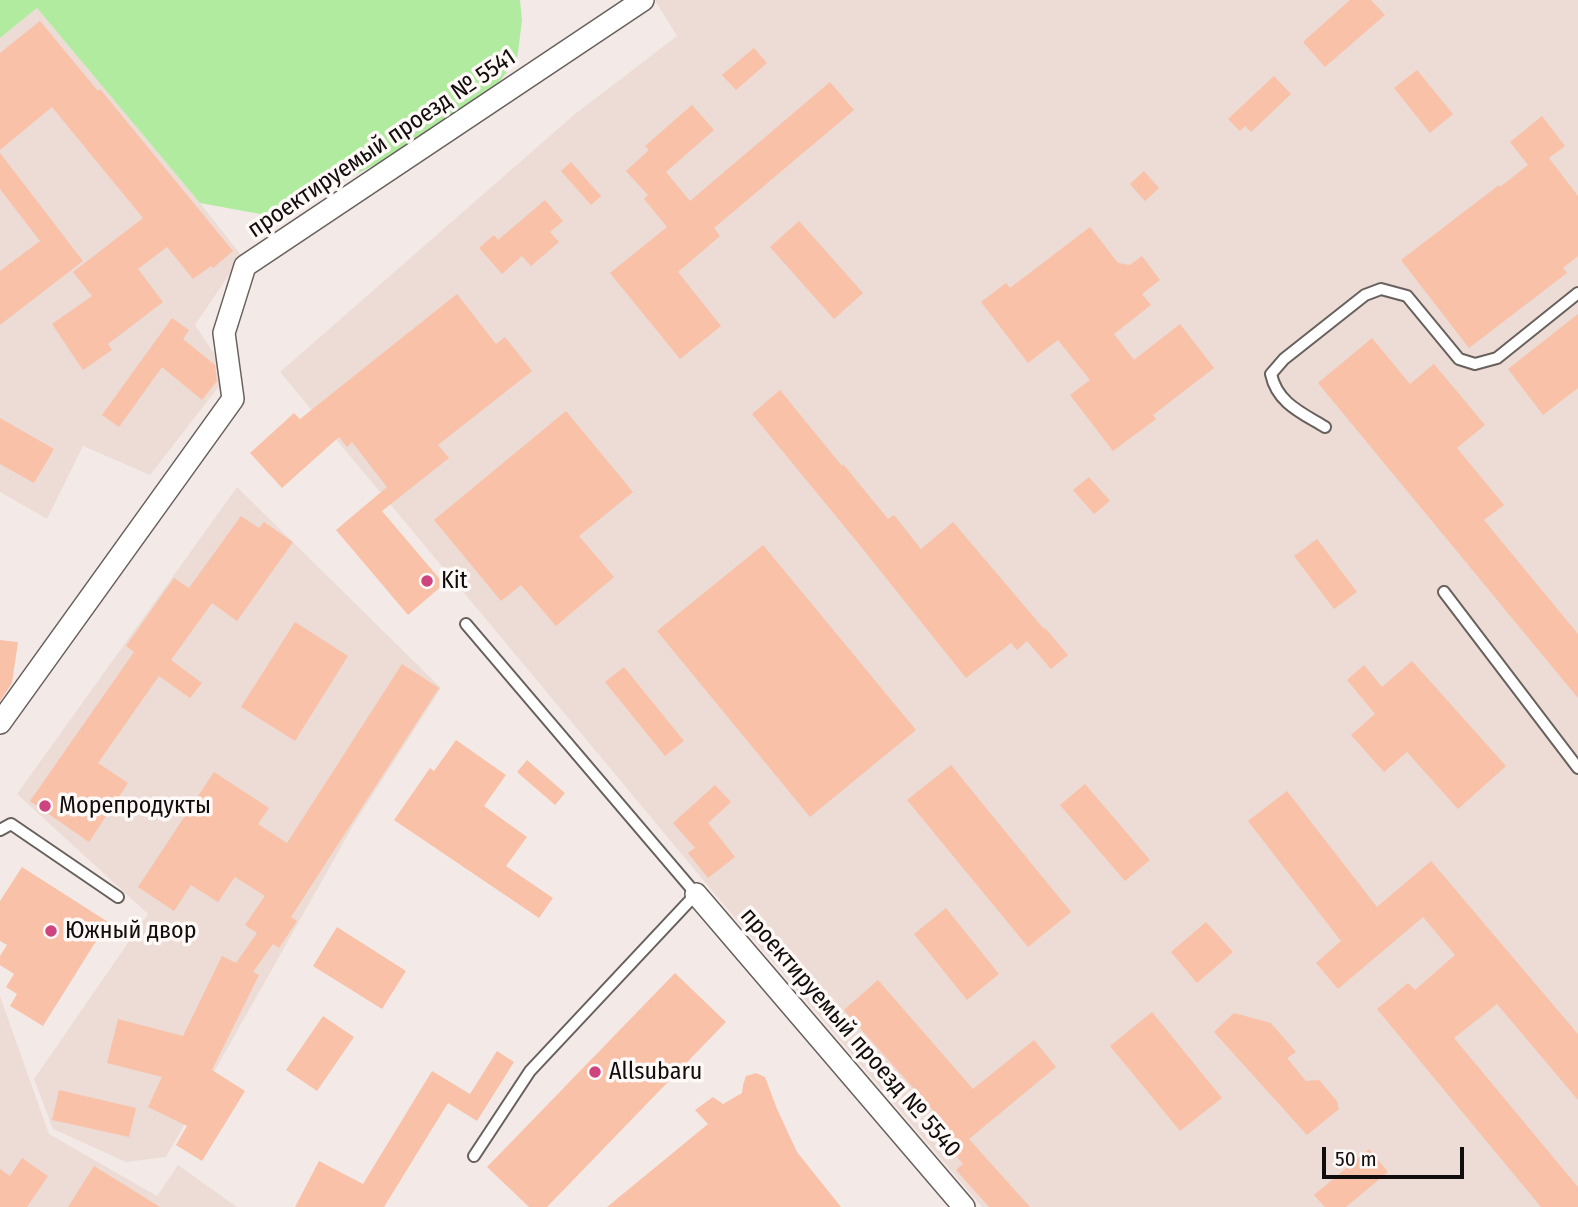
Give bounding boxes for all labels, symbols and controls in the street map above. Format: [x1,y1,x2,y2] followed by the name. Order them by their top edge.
[243,43,521,245] street label: проектируемый проезд № 5541
[441,567,468,595] place label: Kit
[419,573,435,589] marker: Kit
[59,792,211,820] place label: Морепродукты
[37,798,53,814] marker: Морепродукты
[734,902,966,1164] street label: проектируемый проезд № 5540
[65,917,196,945] place label: Южный двор
[43,923,59,939] marker: Южный двор
[609,1058,702,1086] place label: Allsubaru
[587,1064,603,1080] marker: Allsubaru
[1326,1134,1468,1178] scale bar
[1335,1146,1377,1172] text: 50 m

